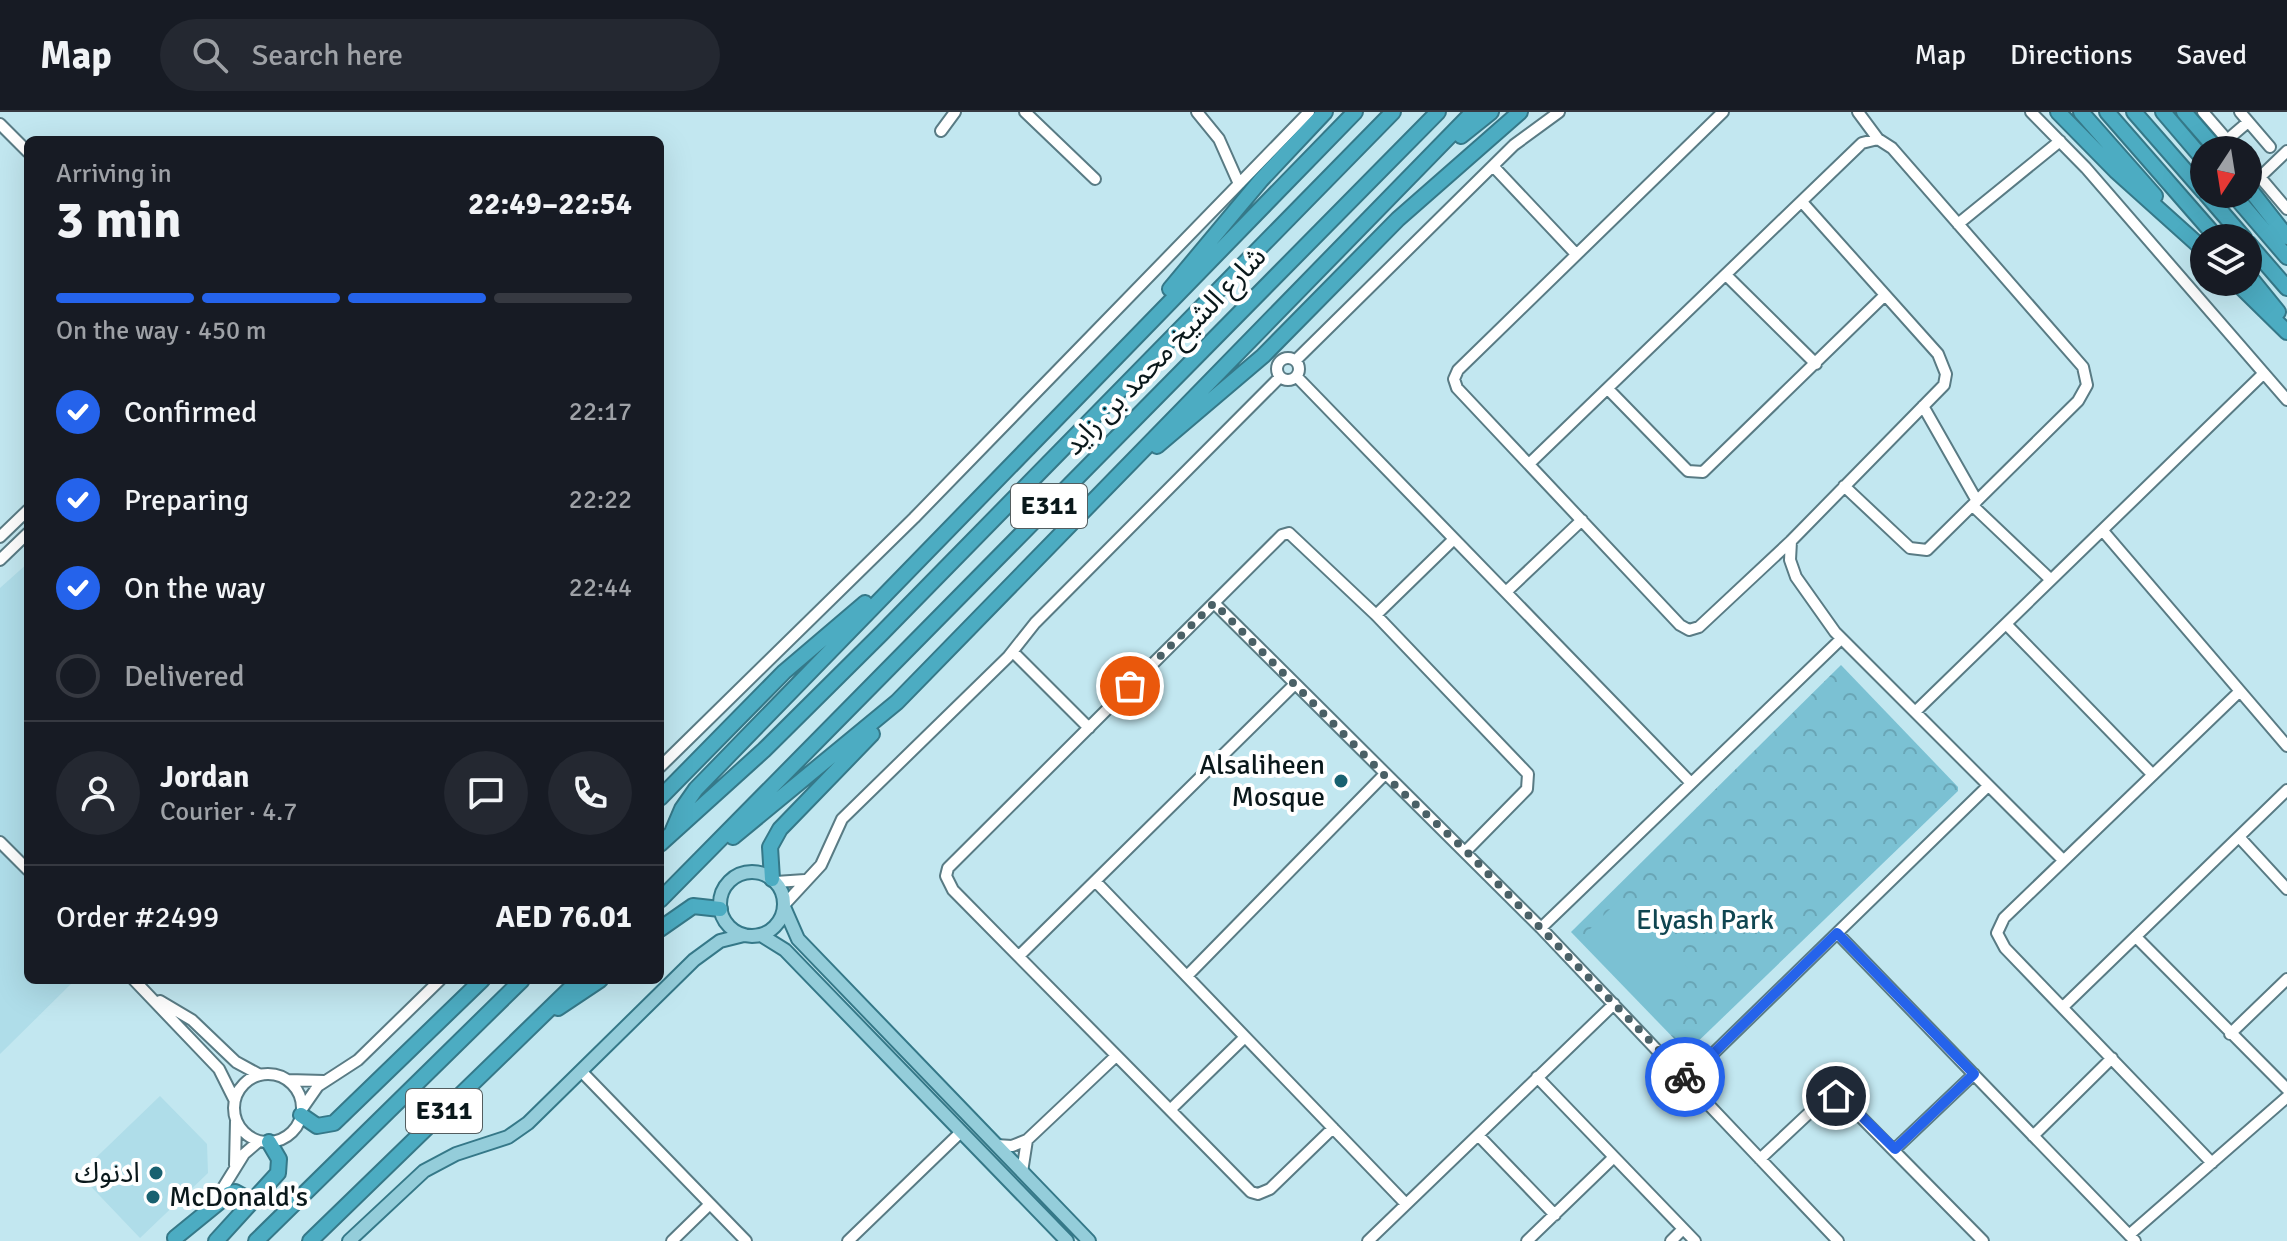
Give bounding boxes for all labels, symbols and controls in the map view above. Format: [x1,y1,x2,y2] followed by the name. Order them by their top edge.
[160,19,720,91] search box
[40,32,112,79] text: Map
[188,33,232,77] icon: search
[252,37,403,74] text: Search here
[1914,38,1966,72] text: Map
[2010,38,2132,72] text: Directions
[2176,38,2247,72] text: Saved
[2190,136,2262,208] north arrow
[2190,136,2262,296] map controls
[56,158,172,190] text: Arriving in
[468,186,632,223] text: 22:49–22:54
[56,188,182,252] text: 3 min
[2190,224,2262,296] button: layers
[1057,240,1275,464] street label: شارع الشيخ محمد بن زايد
[56,315,266,347] text: On the way · 450 m
[56,390,100,434] icon: check
[124,394,257,431] text: Confirmed
[569,396,632,428] text: 22:17
[56,478,100,522] icon: check
[124,482,249,519] text: Preparing
[569,484,632,516] text: 22:22
[1011,484,1087,528] road number: E311
[56,566,100,610] icon: check
[124,570,265,607] text: On the way
[569,572,632,604] text: 22:44
[1096,652,1164,720] pin
[124,658,245,695] text: Delivered
[1108,664,1152,708] icon: bag
[1199,748,1325,814] place label: Alsaliheen Mosque
[56,751,140,835] button: person
[444,751,528,835] button: chat
[548,751,632,835] button: phone
[160,759,249,796] text: Jordan
[1332,772,1350,790] marker: Alsaliheen Mosque
[160,796,297,828] text: Courier · 4.7
[56,899,219,936] text: Order #2499
[496,899,632,936] text: AED 76.01
[1636,903,1774,937] park label: Elyash Park
[1645,1037,1725,1117] courier
[1663,1055,1707,1099] icon: bike
[1802,1062,1870,1130] pin
[1814,1074,1858,1118] icon: home
[406,1089,482,1133] road number: E311
[75,1156,140,1190] place label: ادنوك
[147,1164,165,1182] marker: ادنوك
[169,1180,308,1214] place label: McDonald's
[144,1188,162,1206] marker: McDonald's

